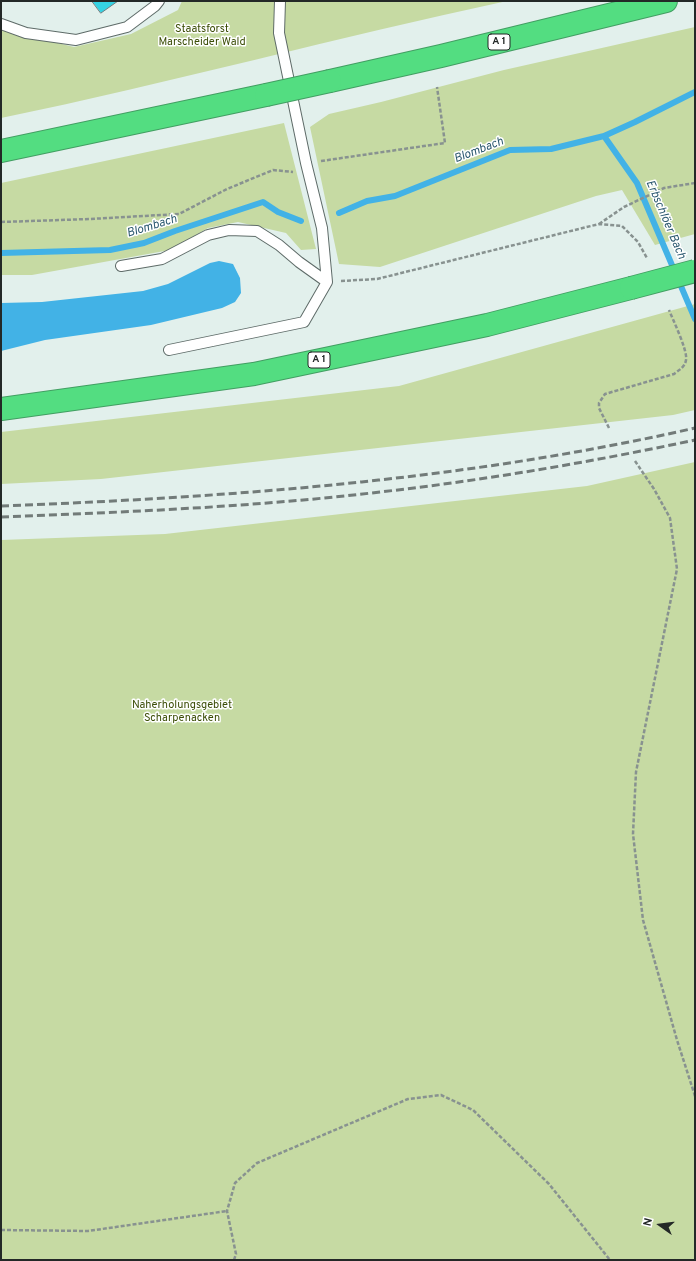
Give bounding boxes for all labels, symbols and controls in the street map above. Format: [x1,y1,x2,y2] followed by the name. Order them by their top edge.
[158,23,246,49] park label: Staatsforst Marscheider Wald
[488,34,510,50] road number: A 1
[452,135,506,167] water label: Blombach
[642,178,688,262] water label: Erbschlöer Bach
[125,213,179,241] water label: Blombach
[308,352,330,368] road number: A 1
[132,699,232,725] park label: Naherholungsgebiet Scharpenacken
[640,1205,680,1245] north arrow
[641,1217,656,1228] text: N

